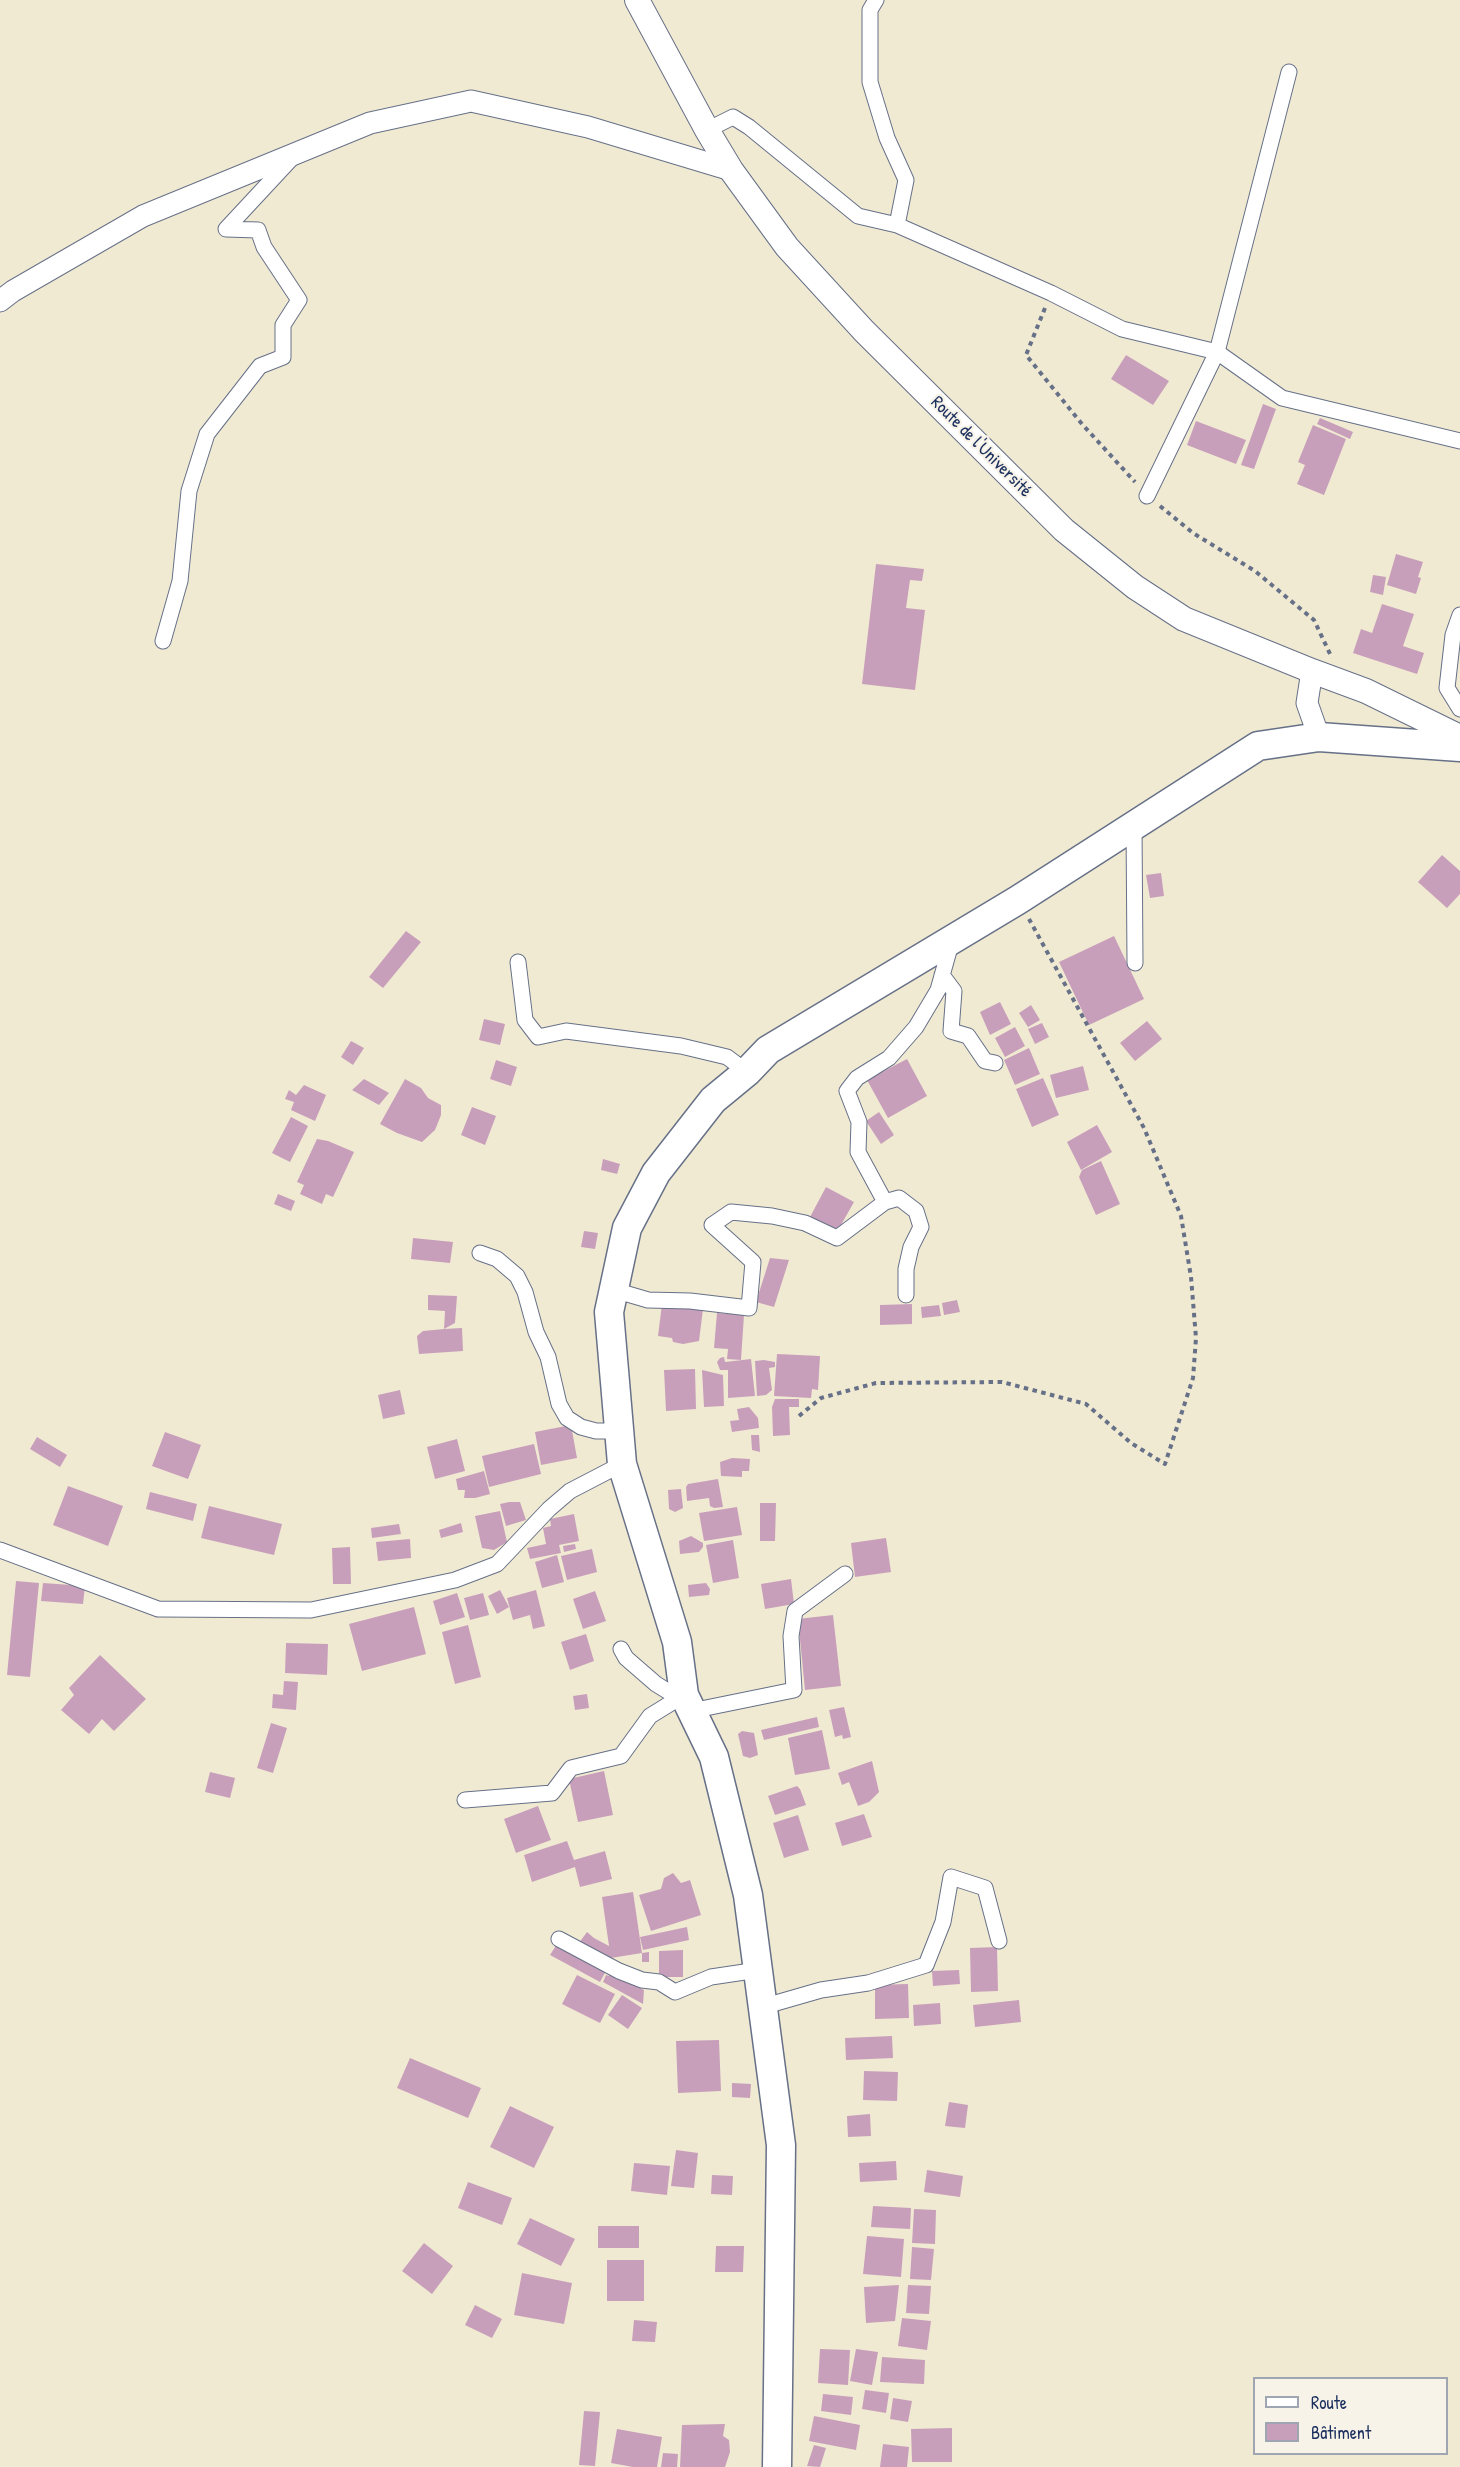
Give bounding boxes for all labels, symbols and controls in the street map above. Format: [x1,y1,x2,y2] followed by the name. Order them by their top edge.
[926,392,1036,502] street label: Route de l'Université
[1253,2377,1448,2455] legend
[1311,2390,1347,2415] text: Route
[1311,2420,1371,2445] text: Bâtiment

